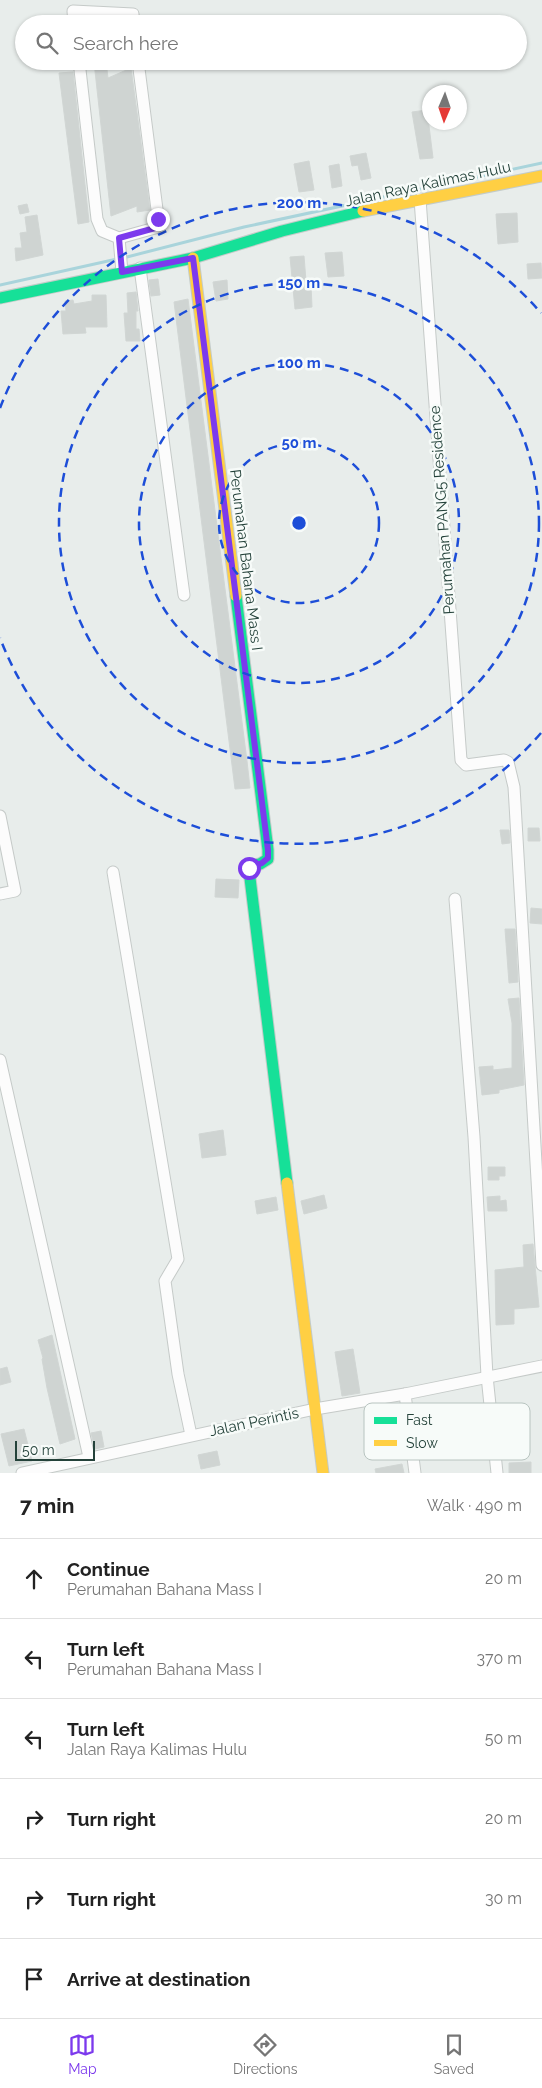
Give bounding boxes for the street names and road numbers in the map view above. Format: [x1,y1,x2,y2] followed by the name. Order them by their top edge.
[344,158,513,210] street label: Jalan Raya Kalimas Hulu
[426,405,458,615] street label: Perumahan PANG5 Residence
[226,468,266,652] street label: Perumahan Bahana Mass I
[208,1404,300,1440] street label: Jalan Perintis

